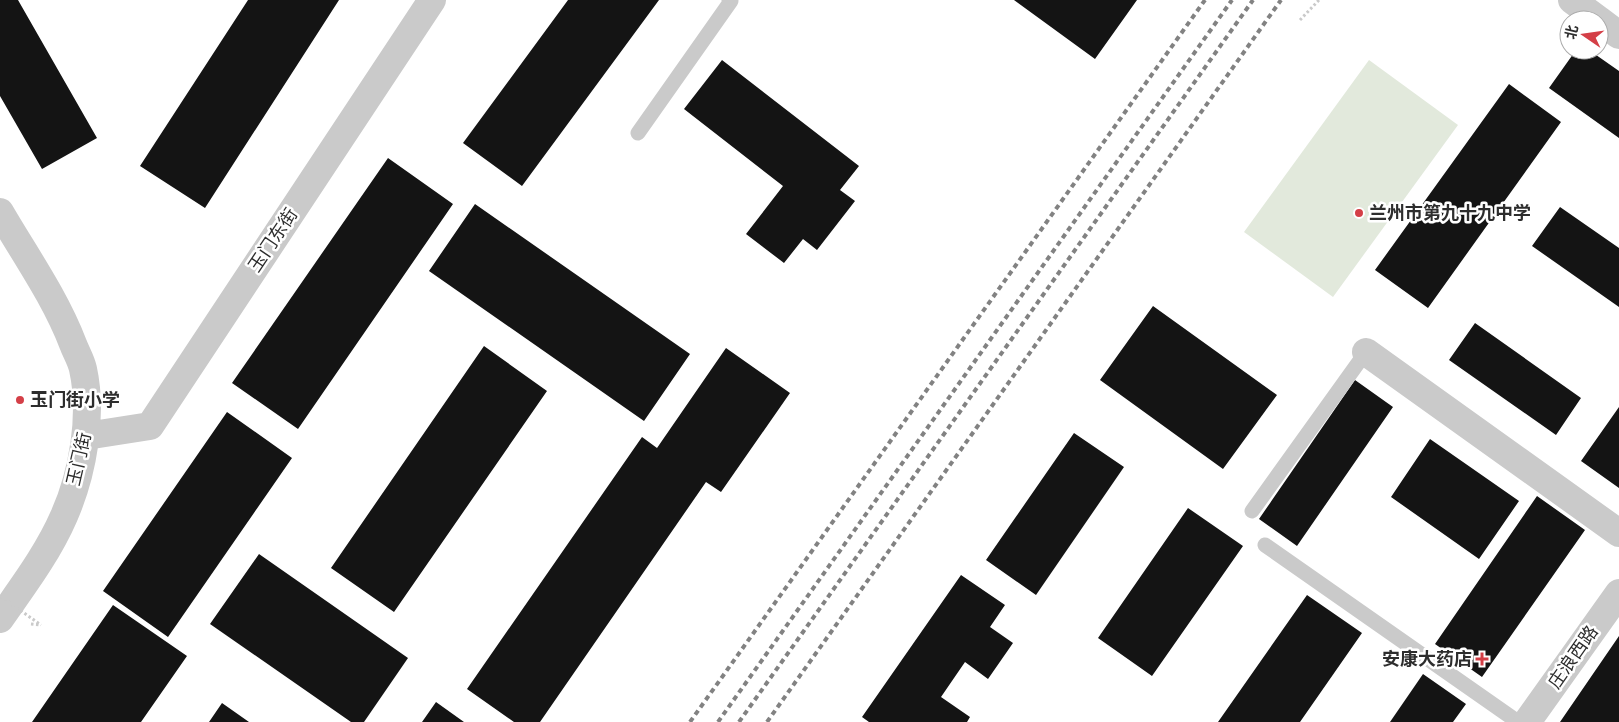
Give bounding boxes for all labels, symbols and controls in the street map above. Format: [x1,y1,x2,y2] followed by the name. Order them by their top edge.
[1559,10,1609,60] north arrow
[1561,23,1582,41] text: 北
[1369,201,1531,224] place label: 兰州市第九十九中学
[243,203,302,276] street label: 玉门东街
[1353,207,1365,219] marker: 兰州市第九十九中学
[30,388,120,411] place label: 玉门街小学
[14,394,26,406] marker: 玉门街小学
[61,430,96,488] street label: 玉门街
[1543,621,1603,693] street label: 庄浪西路
[1382,647,1472,670] place label: 安康大药店
[1476,653,1488,665] marker: 安康大药店

